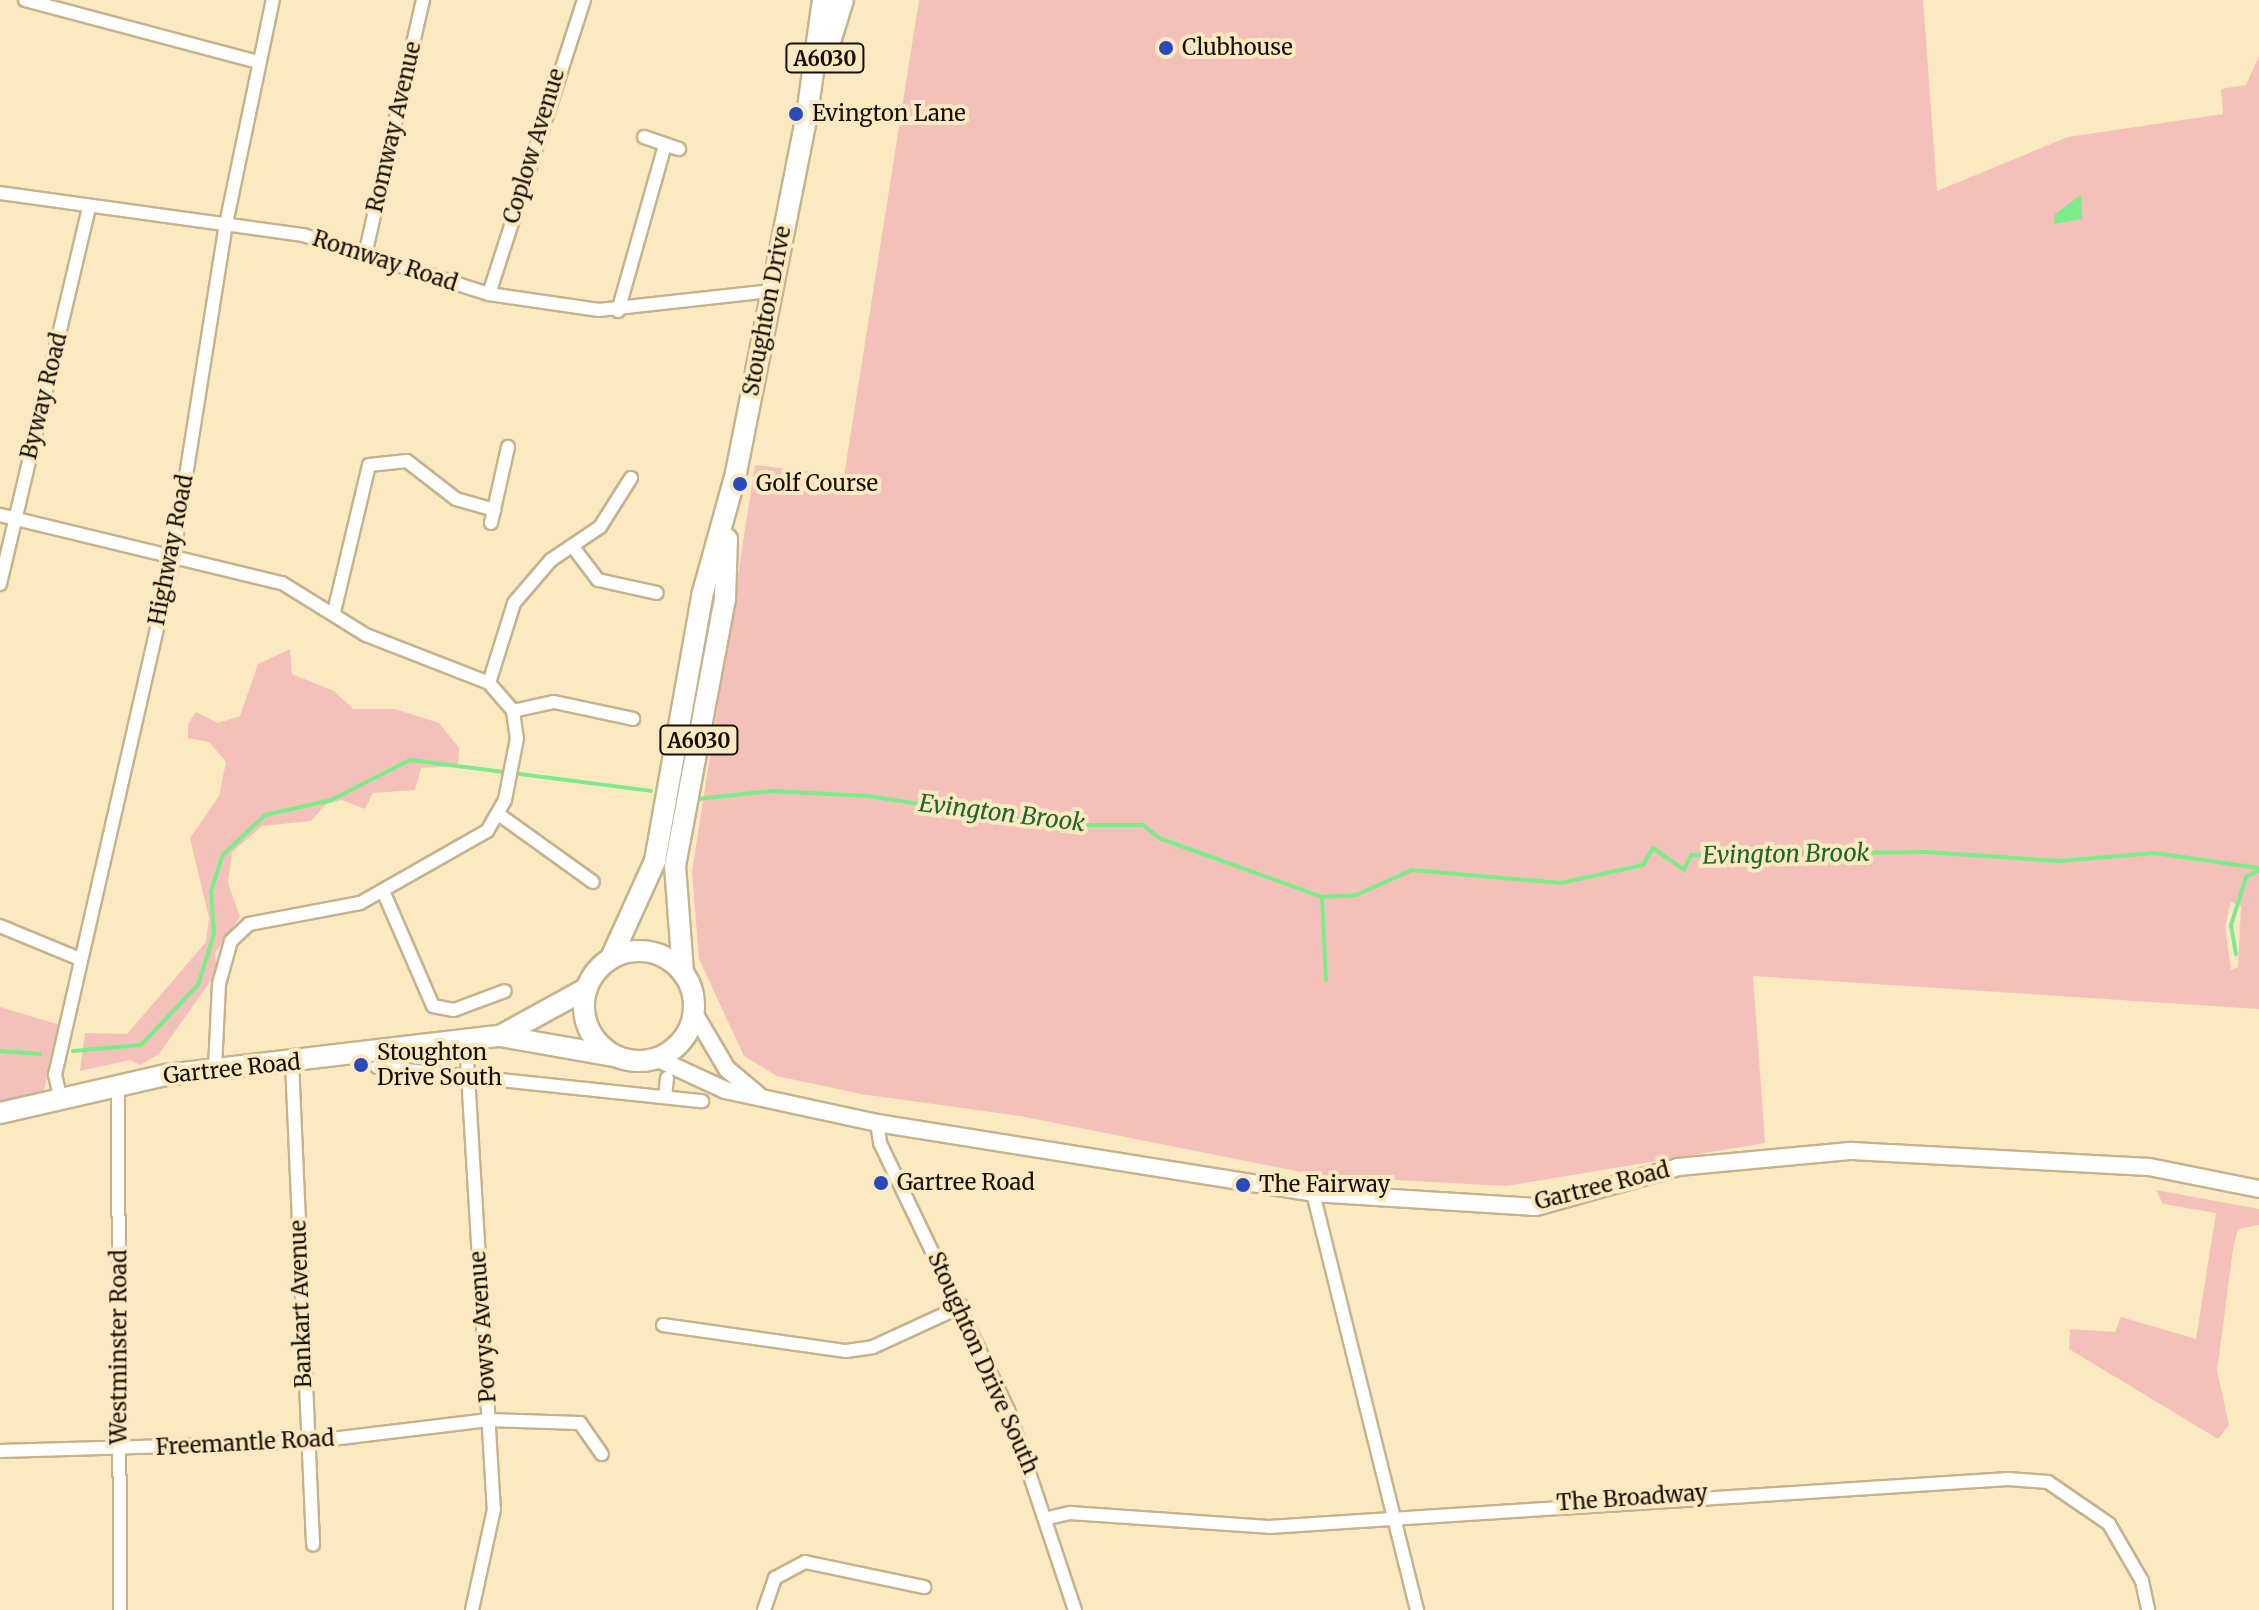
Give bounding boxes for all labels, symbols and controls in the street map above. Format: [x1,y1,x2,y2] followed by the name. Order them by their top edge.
[1182,35,1293,61] place label: Clubhouse
[362,39,426,215] street label: Romway Avenue
[1157,39,1175,57] marker: Clubhouse
[785,42,865,74] road number: A6030
[498,65,570,227] street label: Coplow Avenue
[812,101,966,127] place label: Evington Lane
[787,105,805,123] marker: Evington Lane
[738,224,796,398] street label: Stoughton Drive
[309,225,461,297] street label: Romway Road
[16,330,72,462] street label: Byway Road
[756,471,878,497] place label: Golf Course
[143,472,199,628] street label: Highway Road
[731,475,749,493] marker: Golf Course
[659,724,739,756] road number: A6030
[917,789,1087,837] water label: Evington Brook
[1702,838,1870,870] water label: Evington Brook
[377,1039,502,1090] place label: Stoughton Drive South
[162,1049,302,1089] street label: Gartree Road
[352,1056,370,1074] marker: Stoughton Drive South
[1532,1157,1672,1215] street label: Gartree Road
[897,1170,1035,1196] place label: Gartree Road
[1259,1172,1390,1198] place label: The Fairway
[872,1174,890,1192] marker: Gartree Road
[1234,1176,1252,1194] marker: The Fairway
[285,1219,317,1389] street label: Bankart Avenue
[922,1248,1044,1478] street label: Stoughton Drive South
[106,1250,132,1444] street label: Westminster Road
[465,1250,501,1404] street label: Powys Avenue
[155,1425,335,1461] street label: Freemantle Road
[1556,1480,1708,1516] street label: The Broadway

